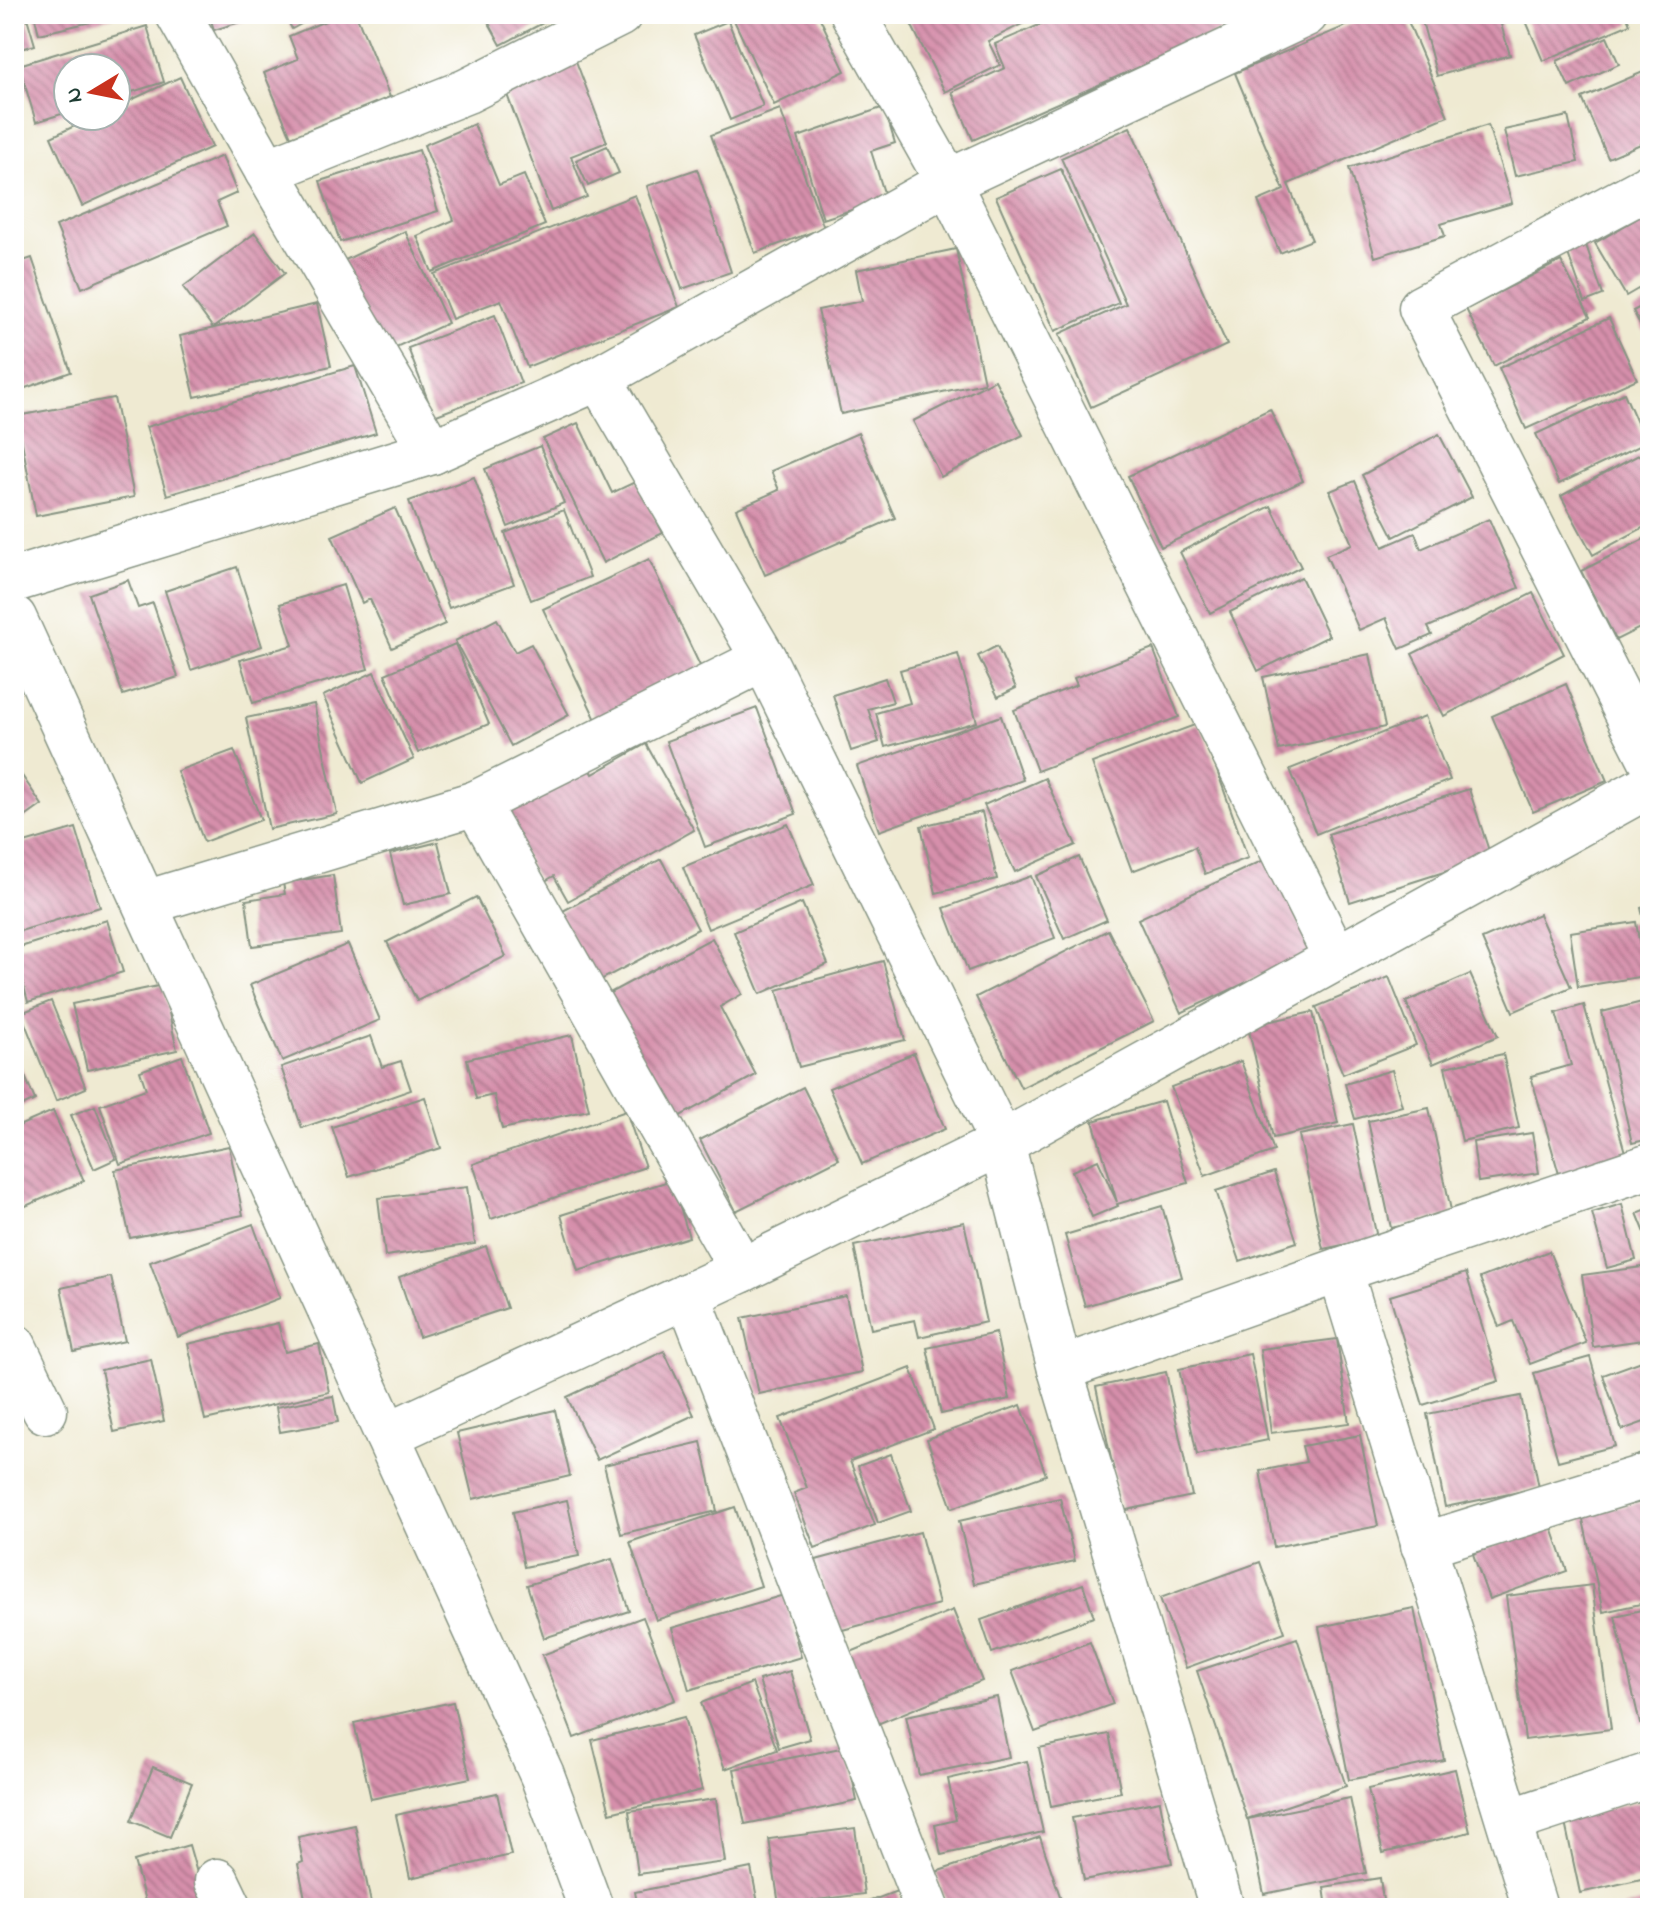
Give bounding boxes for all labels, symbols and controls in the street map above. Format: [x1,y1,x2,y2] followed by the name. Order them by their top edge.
[52,52,132,132] north arrow
[58,85,92,105] text: N

